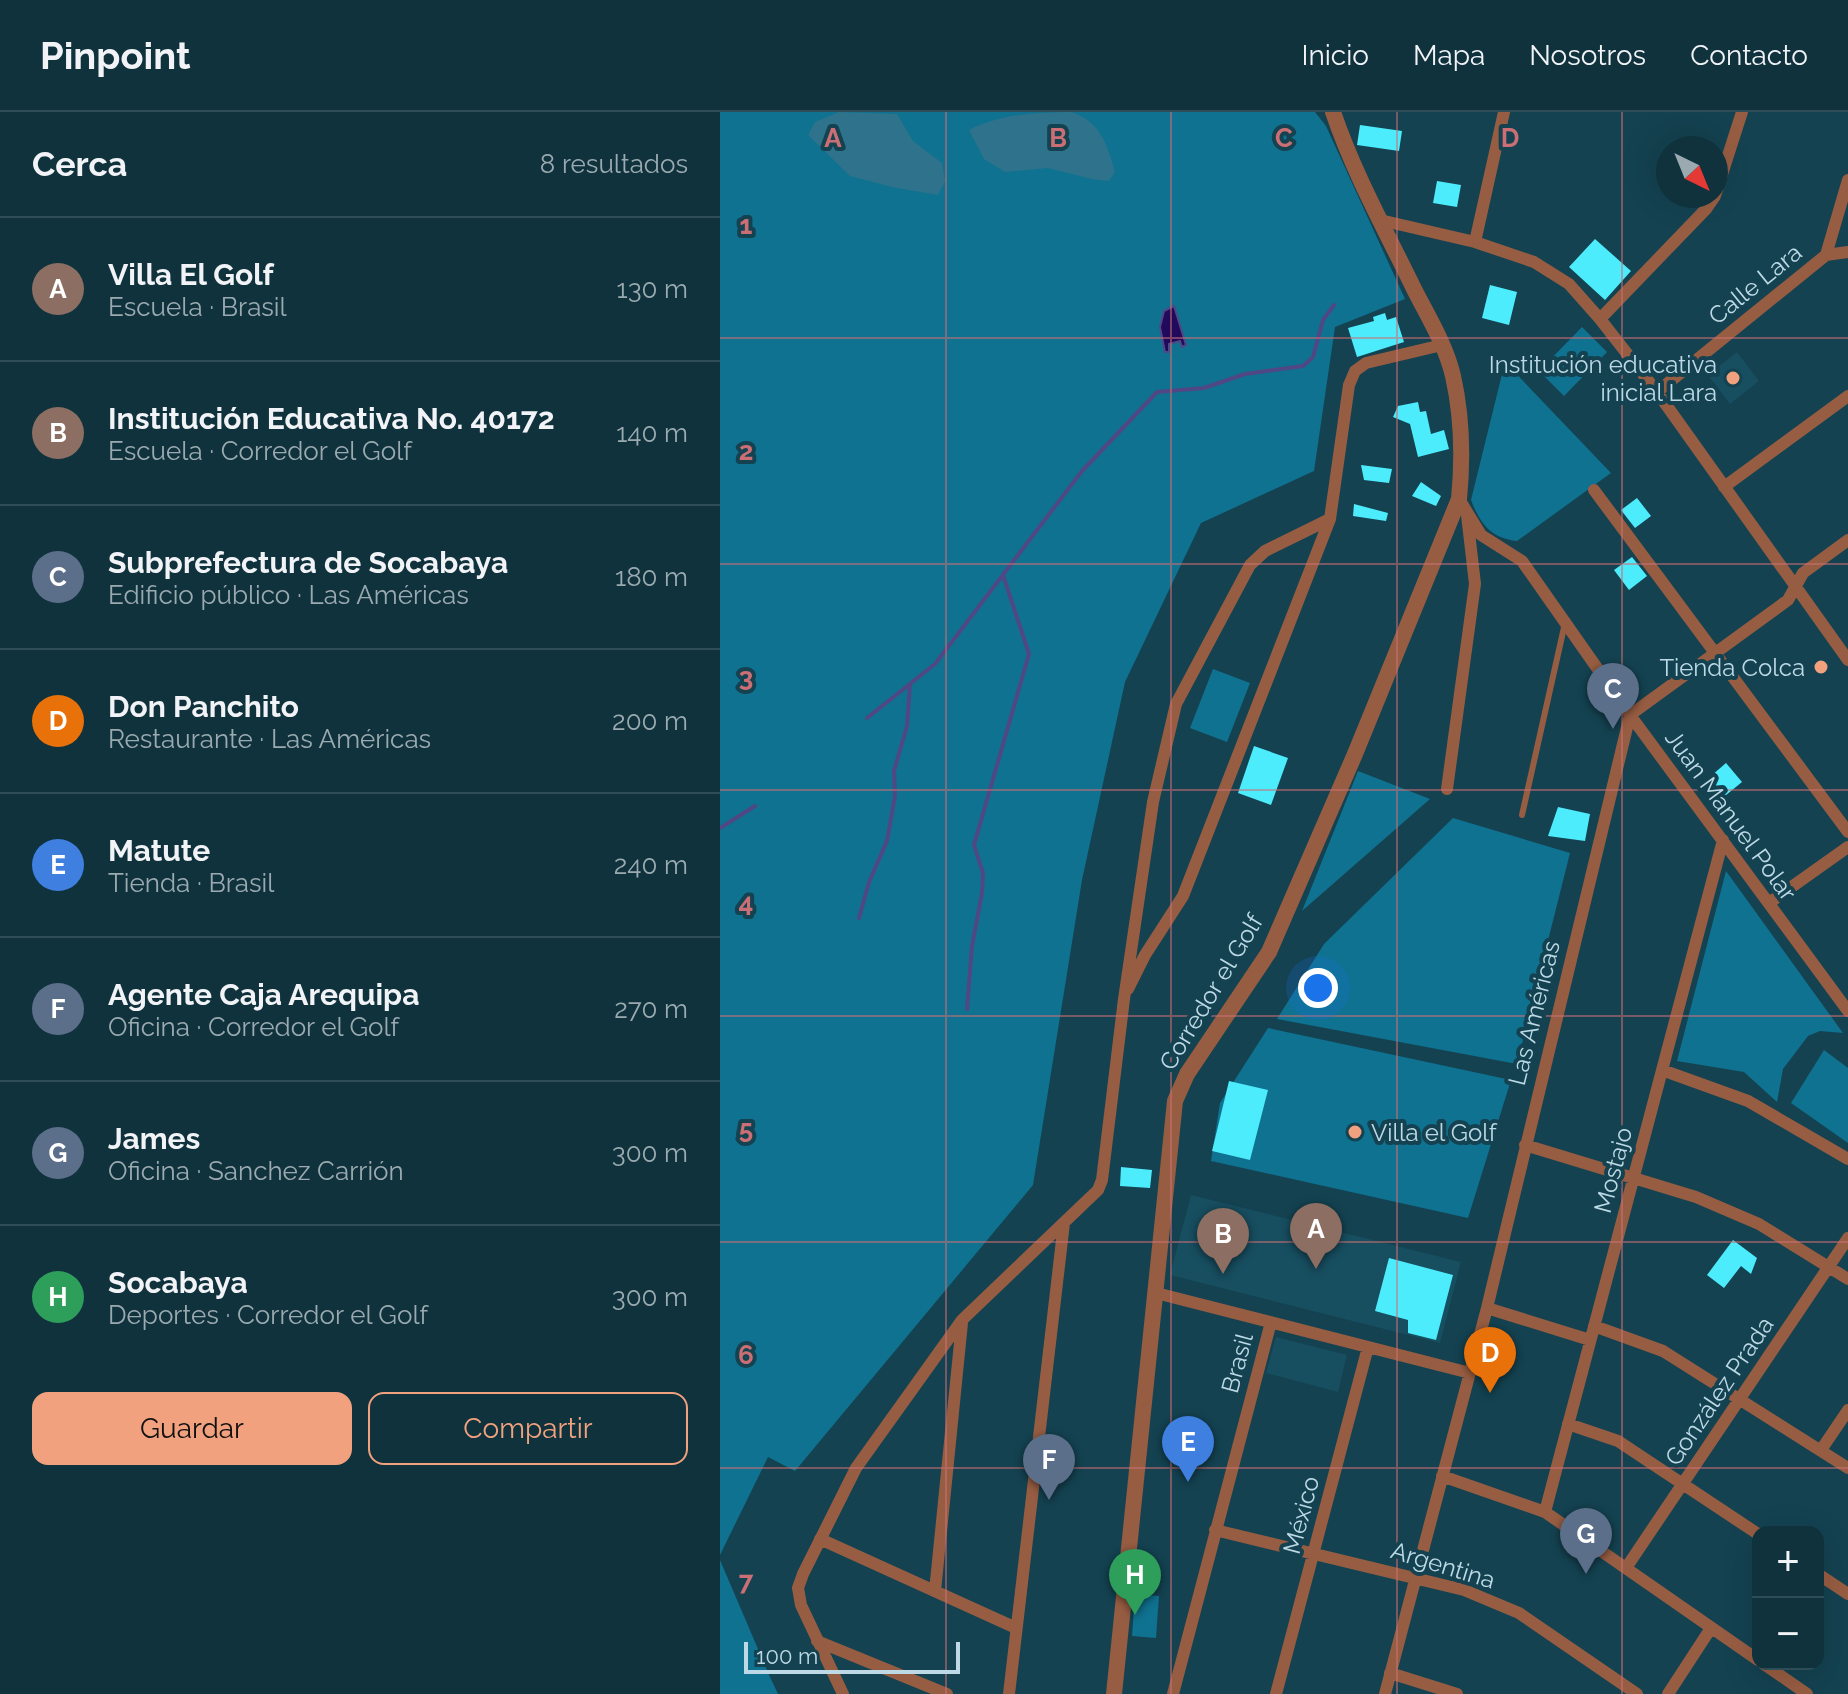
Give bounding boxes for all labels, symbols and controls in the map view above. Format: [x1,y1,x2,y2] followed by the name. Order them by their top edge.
[40,33,191,78] text: Pinpoint
[1301,39,1369,72] text: Inicio
[1413,39,1485,72] text: Mapa
[1529,39,1646,72] text: Nosotros
[1690,39,1808,72] text: Contacto
[824,123,842,153] text: A
[1049,123,1067,153] text: B
[1275,123,1293,153] text: C
[1501,123,1519,153] text: D
[1656,136,1728,208] north arrow
[32,144,127,184] text: Cerca
[540,149,688,179] text: 8 resultados
[740,210,753,240] text: 1
[1703,238,1807,330] street label: Calle Lara
[108,257,274,292] text: Villa El Golf
[49,274,67,304] text: A
[617,274,688,304] text: 130 m
[108,292,287,322] text: Escuela · Brasil
[1489,350,1717,407] place label: Institución educativa inicial Lara
[1724,369,1742,387] marker: Institución educativa inicial Lara
[108,401,555,436] text: Institución Educativa No. 40172
[49,418,67,448] text: B
[616,418,688,448] text: 140 m
[108,436,412,466] text: Escuela · Corredor el Golf
[739,436,753,466] text: 2
[108,545,508,580] text: Subprefectura de Socabaya
[49,562,67,592] text: C
[615,562,688,592] text: 180 m
[108,580,469,610] text: Edificio público · Las Américas
[1659,653,1805,682] place label: Tienda Colca
[1812,658,1830,676] marker: Tienda Colca
[739,662,753,692] text: 3
[1587,663,1639,729] pin: C
[108,689,299,724] text: Don Panchito
[49,706,67,736] text: D
[612,706,688,736] text: 200 m
[108,724,431,754] text: Restaurante · Las Américas
[1659,724,1803,907] street label: Juan Manuel Polar
[108,833,210,868] text: Matute
[50,850,66,880] text: E
[614,850,688,880] text: 240 m
[108,868,274,898] text: Tienda · Brasil
[739,888,753,918] text: 4
[1153,908,1269,1075] street label: Corredor el Golf
[1502,938,1566,1088] street label: Las Américas
[1298,968,1338,1008] your location
[108,977,419,1012] text: Agente Caja Arequipa
[51,994,65,1024] text: F
[614,994,688,1024] text: 270 m
[108,1012,399,1042] text: Oficina · Corredor el Golf
[739,1114,753,1144] text: 5
[1371,1118,1498,1147] place label: Villa el Golf
[108,1121,200,1156] text: James
[1346,1123,1364,1141] marker: Villa el Golf
[1588,1124,1638,1216] street label: Mostajo
[49,1138,67,1168] text: G
[612,1138,688,1168] text: 300 m
[108,1156,404,1186] text: Oficina · Sanchez Carrión
[1290,1203,1342,1269] pin: A
[1197,1208,1249,1274] pin: B
[108,1265,248,1300] text: Socabaya
[48,1282,68,1312] text: H
[612,1282,688,1312] text: 300 m
[108,1300,428,1330] text: Deportes · Corredor el Golf
[1659,1311,1779,1471] street label: González Prada
[1464,1327,1516,1393] pin: D
[1215,1329,1259,1396] street label: Brasil
[738,1340,754,1370] text: 6
[32,1392,352,1465] button: Guardar
[368,1392,688,1465] button: Compartir
[1162,1416,1214,1482] pin: E
[1023,1434,1075,1500] pin: F
[1277,1473,1325,1557] street label: México
[1560,1508,1612,1574] pin: G
[1752,1526,1824,1670] map controls
[1752,1526,1824,1598] button: +
[1387,1535,1499,1595] street label: Argentina
[1109,1549,1161,1615] pin: H
[739,1566,754,1596] text: 7
[1752,1598,1824,1670] button: −
[744,1638,960,1674] scale bar
[756,1643,818,1669] text: 100 m

